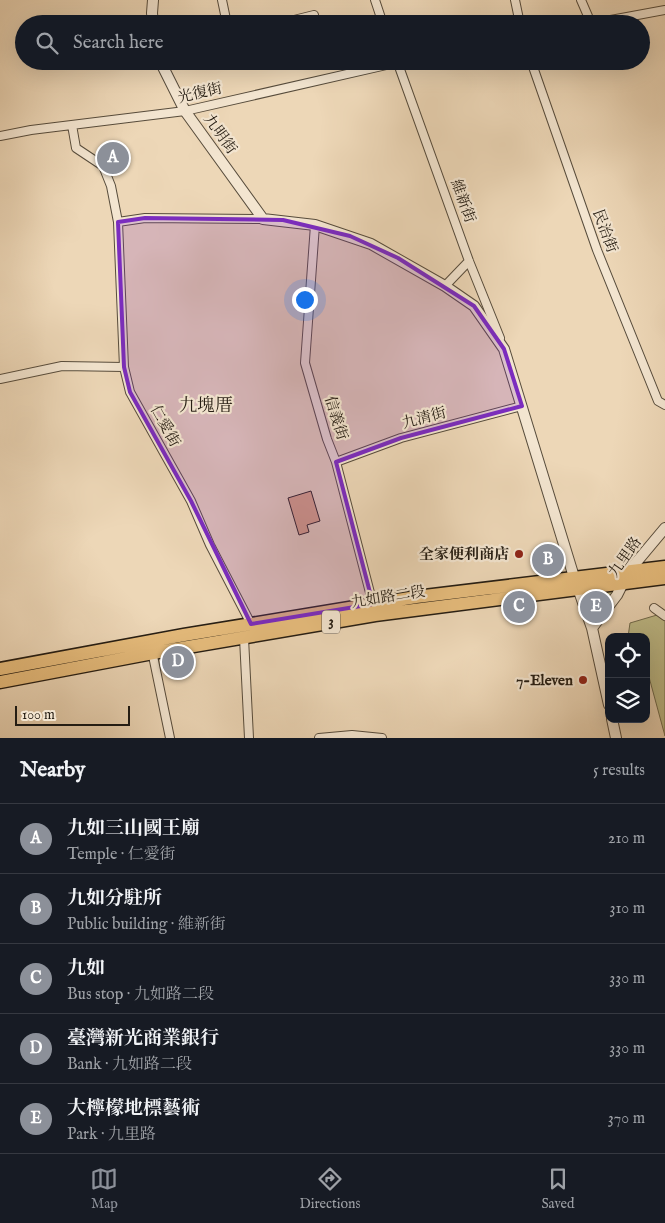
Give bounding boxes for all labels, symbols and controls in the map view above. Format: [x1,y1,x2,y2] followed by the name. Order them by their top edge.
[15,15,650,70] search box
[33,29,61,57] icon: search
[73,31,164,55] text: Search here
[176,79,224,107] street label: 光復街
[199,110,241,158] street label: 九明街
[97,139,129,177] pin: A
[446,177,480,225] street label: 維新街
[588,207,622,255] street label: 民治街
[292,287,318,313] your location
[320,394,352,442] street label: 信義街
[179,395,233,418] district label: 九塊厝
[146,402,184,450] street label: 仁愛街
[400,403,448,433] street label: 九清街
[604,533,646,581] street label: 九里路
[532,541,564,579] pin: B
[419,545,509,564] place label: 全家便利商店
[513,548,525,560] marker: 全家便利商店
[349,582,427,612] street label: 九如路二段
[503,588,535,626] pin: C
[580,588,612,626] pin: E
[322,610,340,634] road number: 3
[605,633,650,723] map controls
[605,633,650,678] button: locate
[162,643,194,681] pin: D
[516,671,573,690] place label: 7-Eleven
[577,674,589,686] marker: 7-Eleven
[605,678,650,723] button: layers
[15,703,130,726] scale bar
[22,706,55,724] text: 100 m
[20,757,85,784] text: Nearby
[593,761,645,781] text: 5 results
[67,817,200,841] text: 九如三山國王廟
[31,829,41,849] text: A
[608,829,645,849] text: 210 m
[67,845,176,865] text: Temple · 仁愛街
[67,887,162,911] text: 九如分駐所
[31,899,41,919] text: B
[609,899,645,919] text: 310 m
[67,915,226,935] text: Public building · 維新街
[67,957,105,981] text: 九如
[30,969,42,989] text: C
[609,969,645,989] text: 330 m
[67,985,214,1005] text: Bus stop · 九如路二段
[67,1027,219,1051] text: 臺灣新光商業銀行
[30,1039,42,1059] text: D
[609,1039,645,1059] text: 330 m
[67,1055,192,1075] text: Bank · 九如路二段
[67,1097,200,1121] text: 大檸檬地標藝術
[30,1109,42,1129] text: E
[608,1109,645,1129] text: 370 m
[67,1125,156,1145] text: Park · 九里路
[90,1165,118,1213] tab: Map
[299,1165,360,1213] tab: Directions
[541,1165,574,1213] tab: Saved

